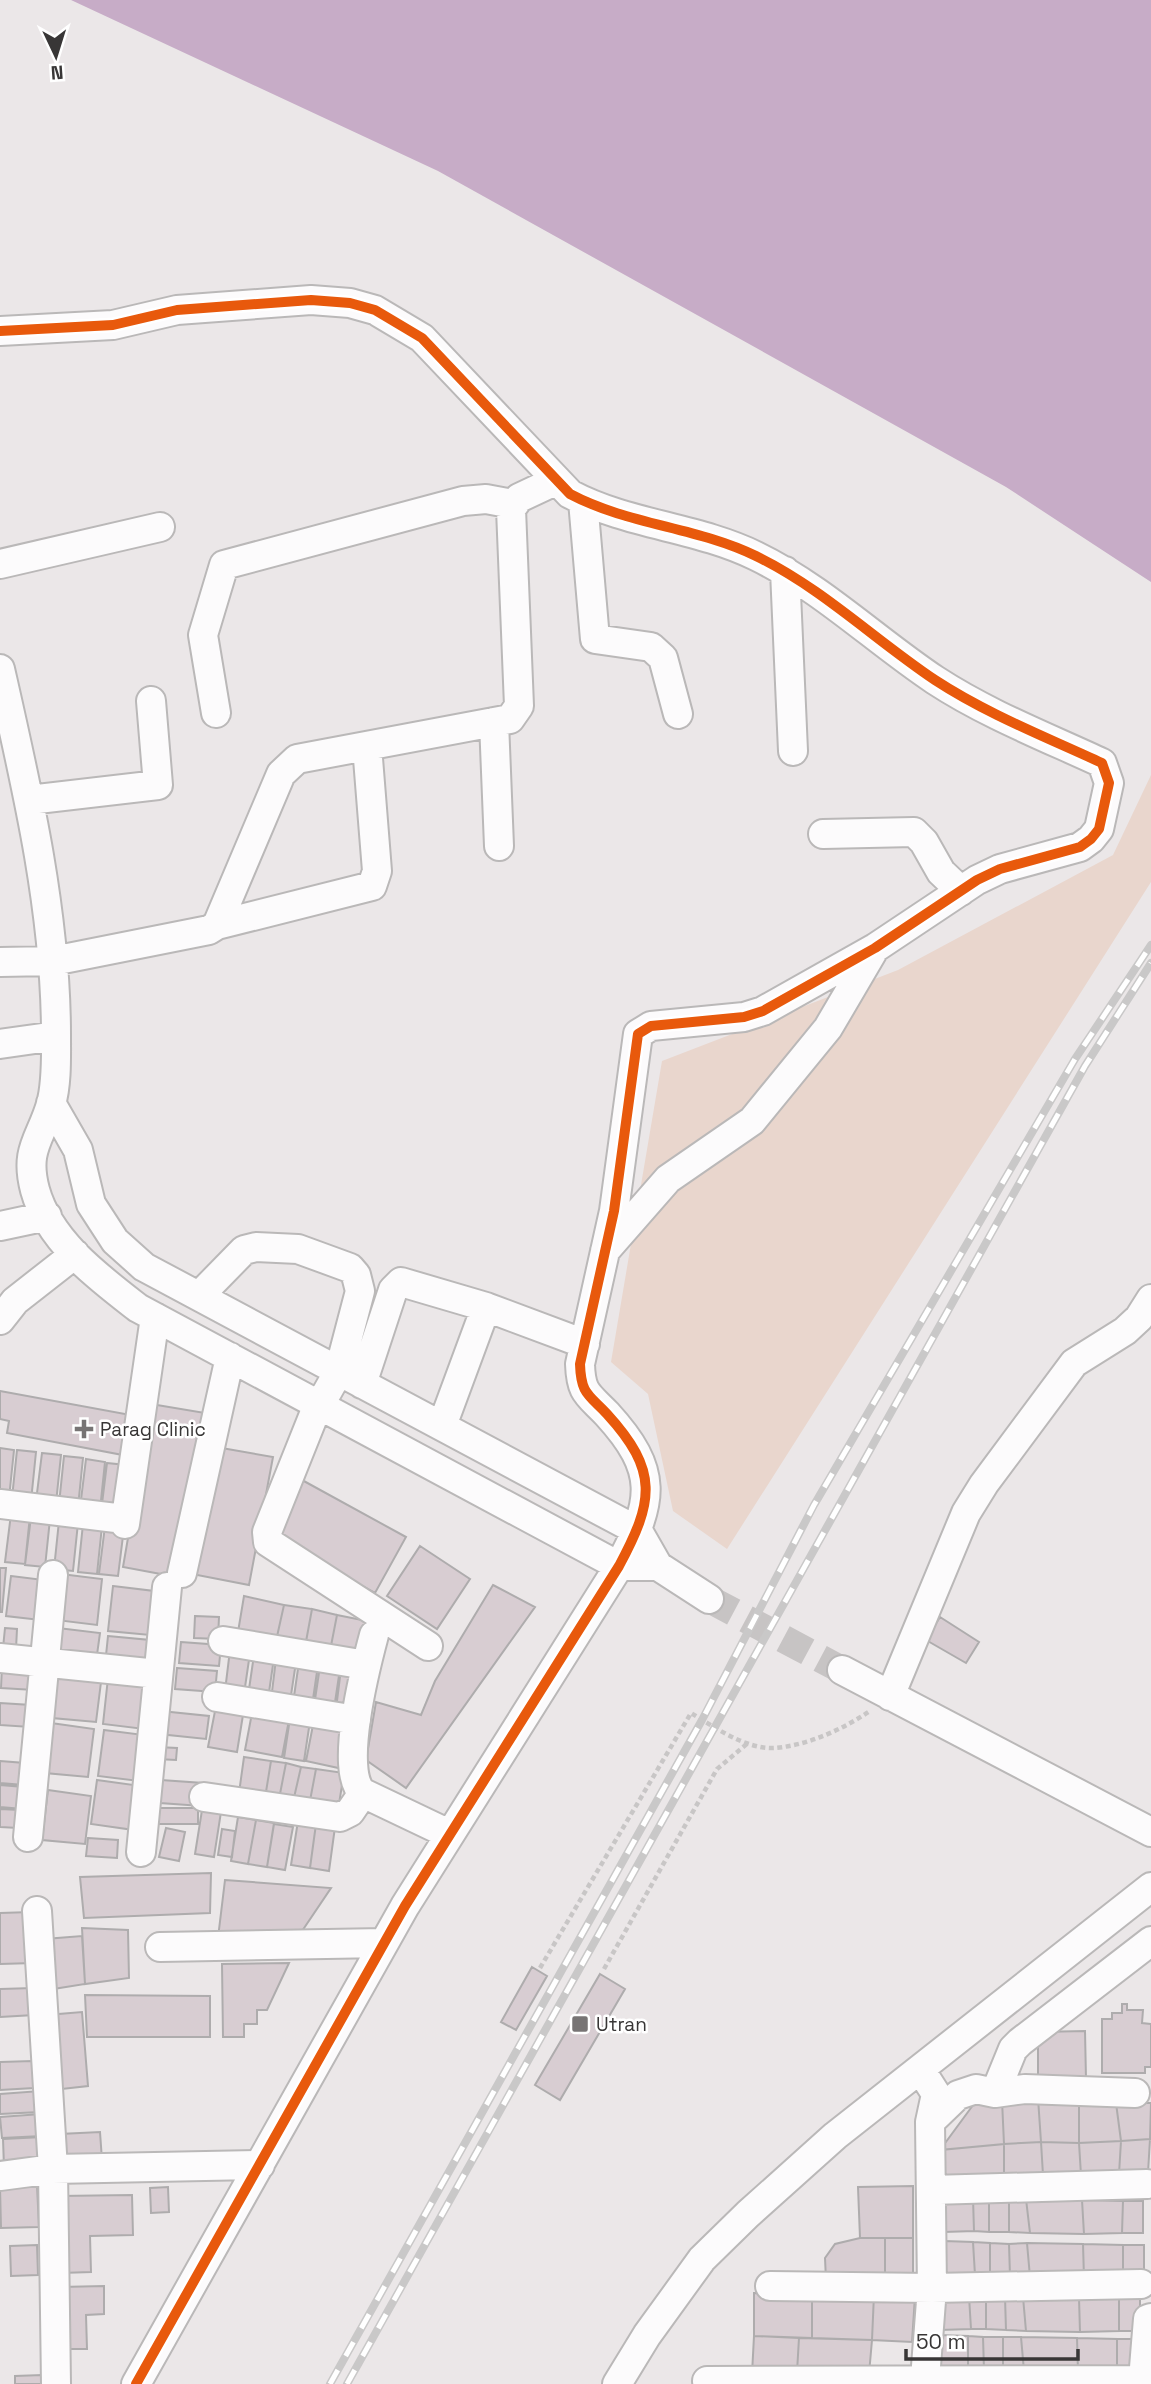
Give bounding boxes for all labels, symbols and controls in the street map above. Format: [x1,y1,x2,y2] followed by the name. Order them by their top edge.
[21,21,91,91] north arrow
[50,60,64,85] text: N
[100,1417,206,1442] place label: Parag Clinic
[74,1419,94,1439] marker: Parag Clinic
[596,2012,647,2037] place label: Utran
[570,2014,590,2034] marker: Utran
[906,2318,1078,2362] scale bar
[916,2328,966,2355] text: 50 m

